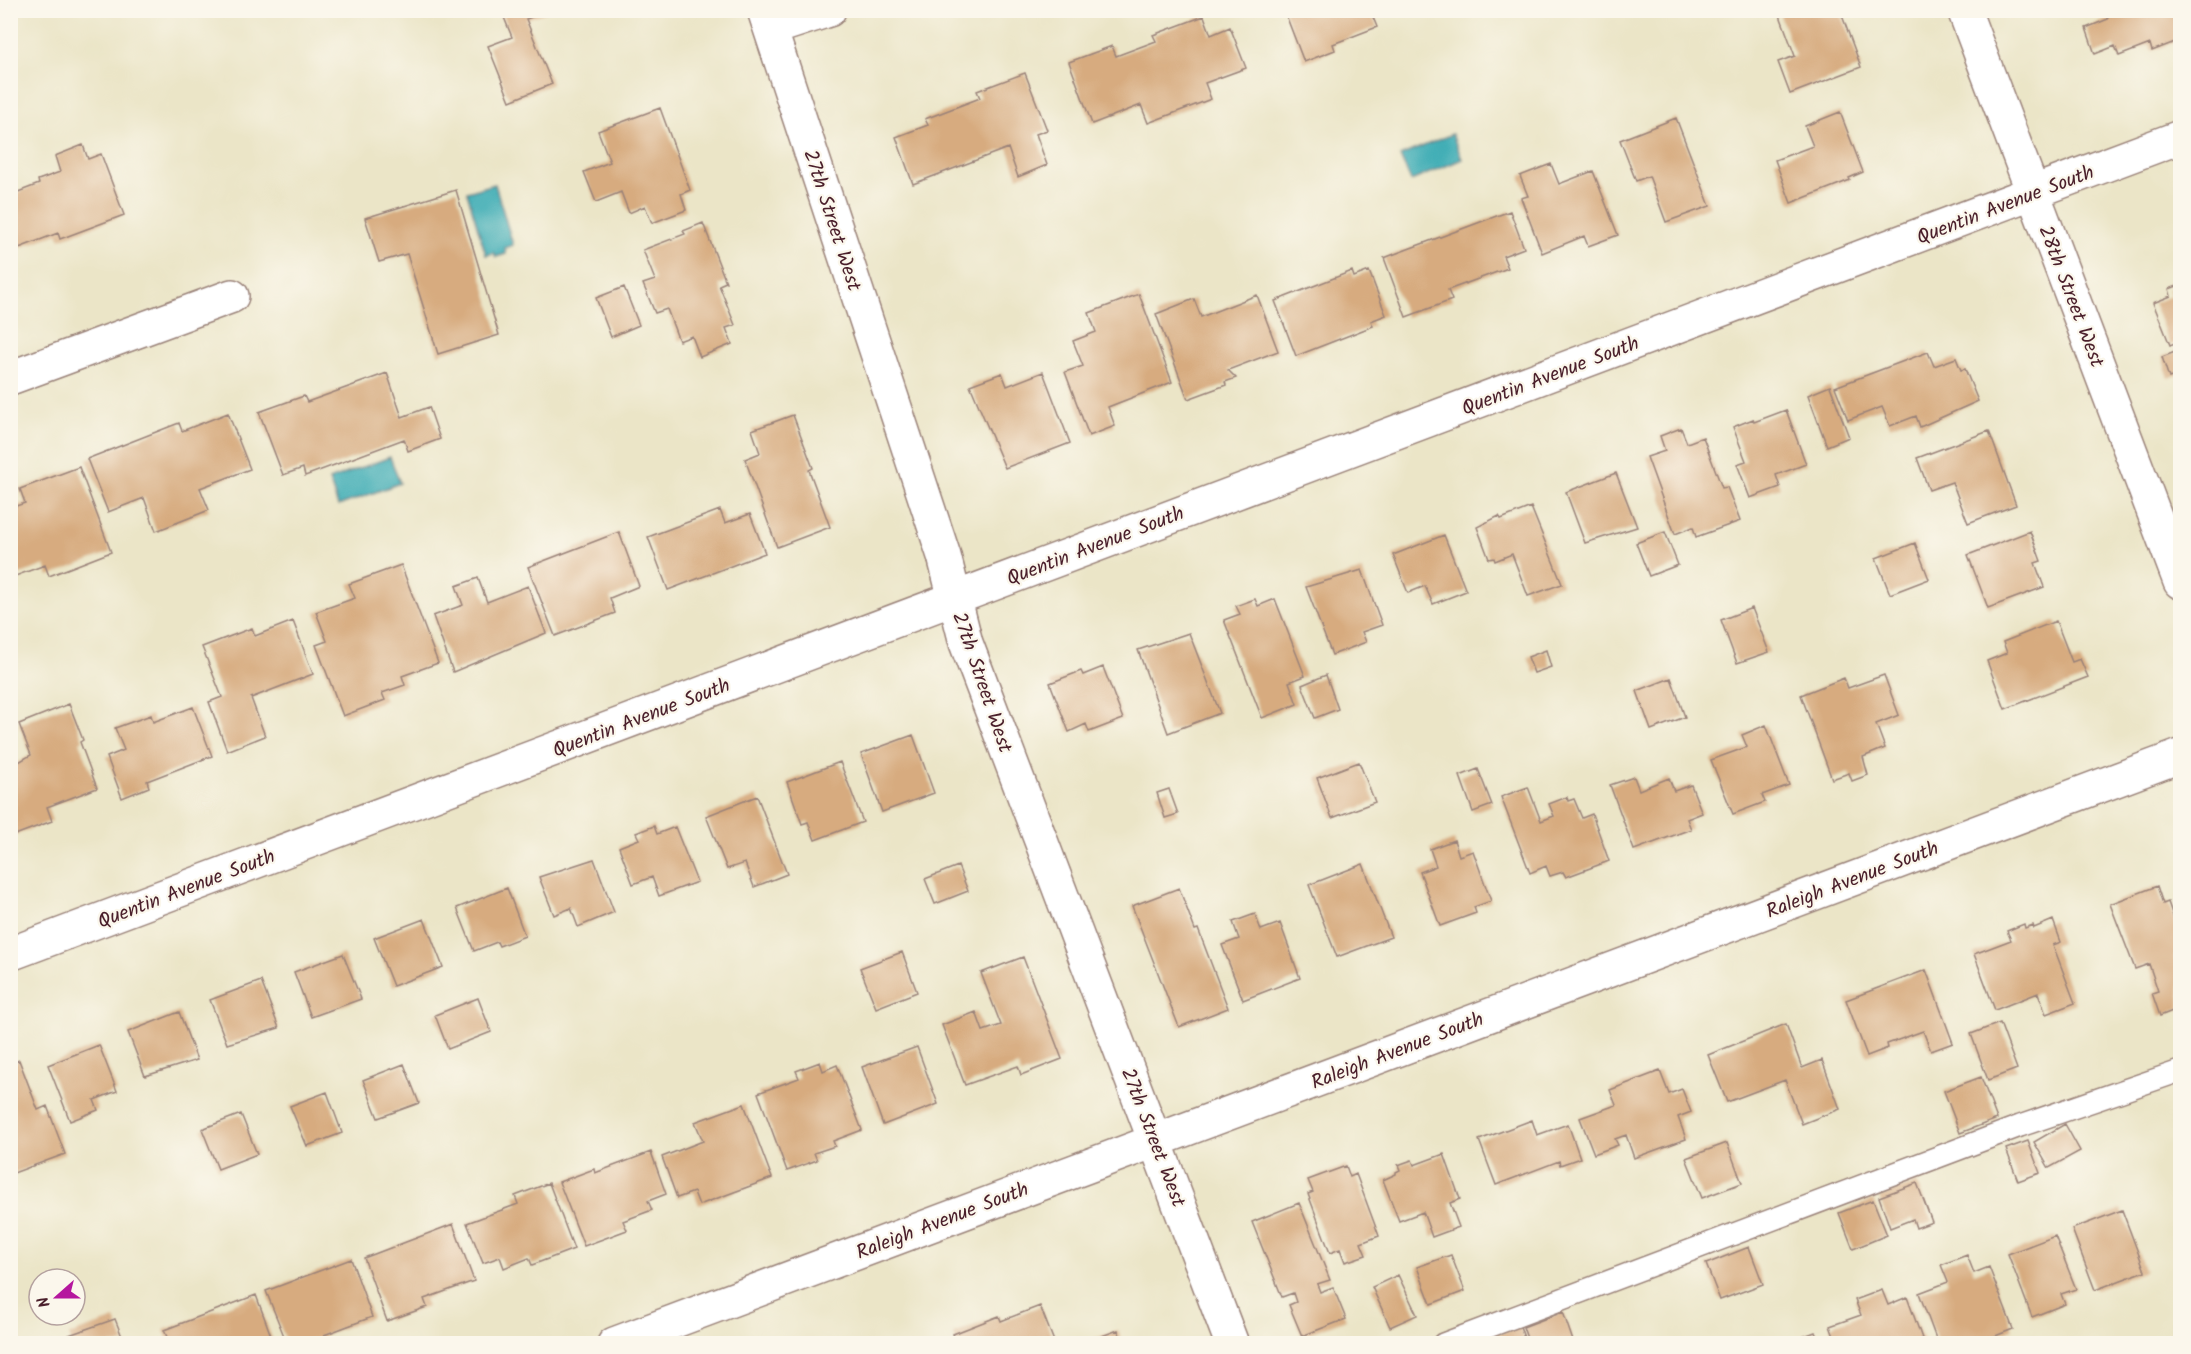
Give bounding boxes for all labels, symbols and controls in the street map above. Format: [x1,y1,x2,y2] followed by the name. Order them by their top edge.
[793,146,869,296] street label: 27th Street West
[1912,157,2099,254] street label: Quentin Avenue South
[2028,221,2112,373] street label: 28th Street West
[1457,328,1644,425] street label: Quentin Avenue South
[1002,498,1189,595] street label: Quentin Avenue South
[942,608,1020,758] street label: 27th Street West
[548,670,735,767] street label: Quentin Avenue South
[1762,833,1944,929] street label: Raleigh Avenue South
[93,841,280,938] street label: Quentin Avenue South
[1307,1004,1489,1100] street label: Raleigh Avenue South
[1111,1063,1193,1212] street label: 27th Street West
[852,1174,1034,1270] street label: Raleigh Avenue South
[27,1267,87,1327] north arrow
[31,1293,58,1311] text: N

